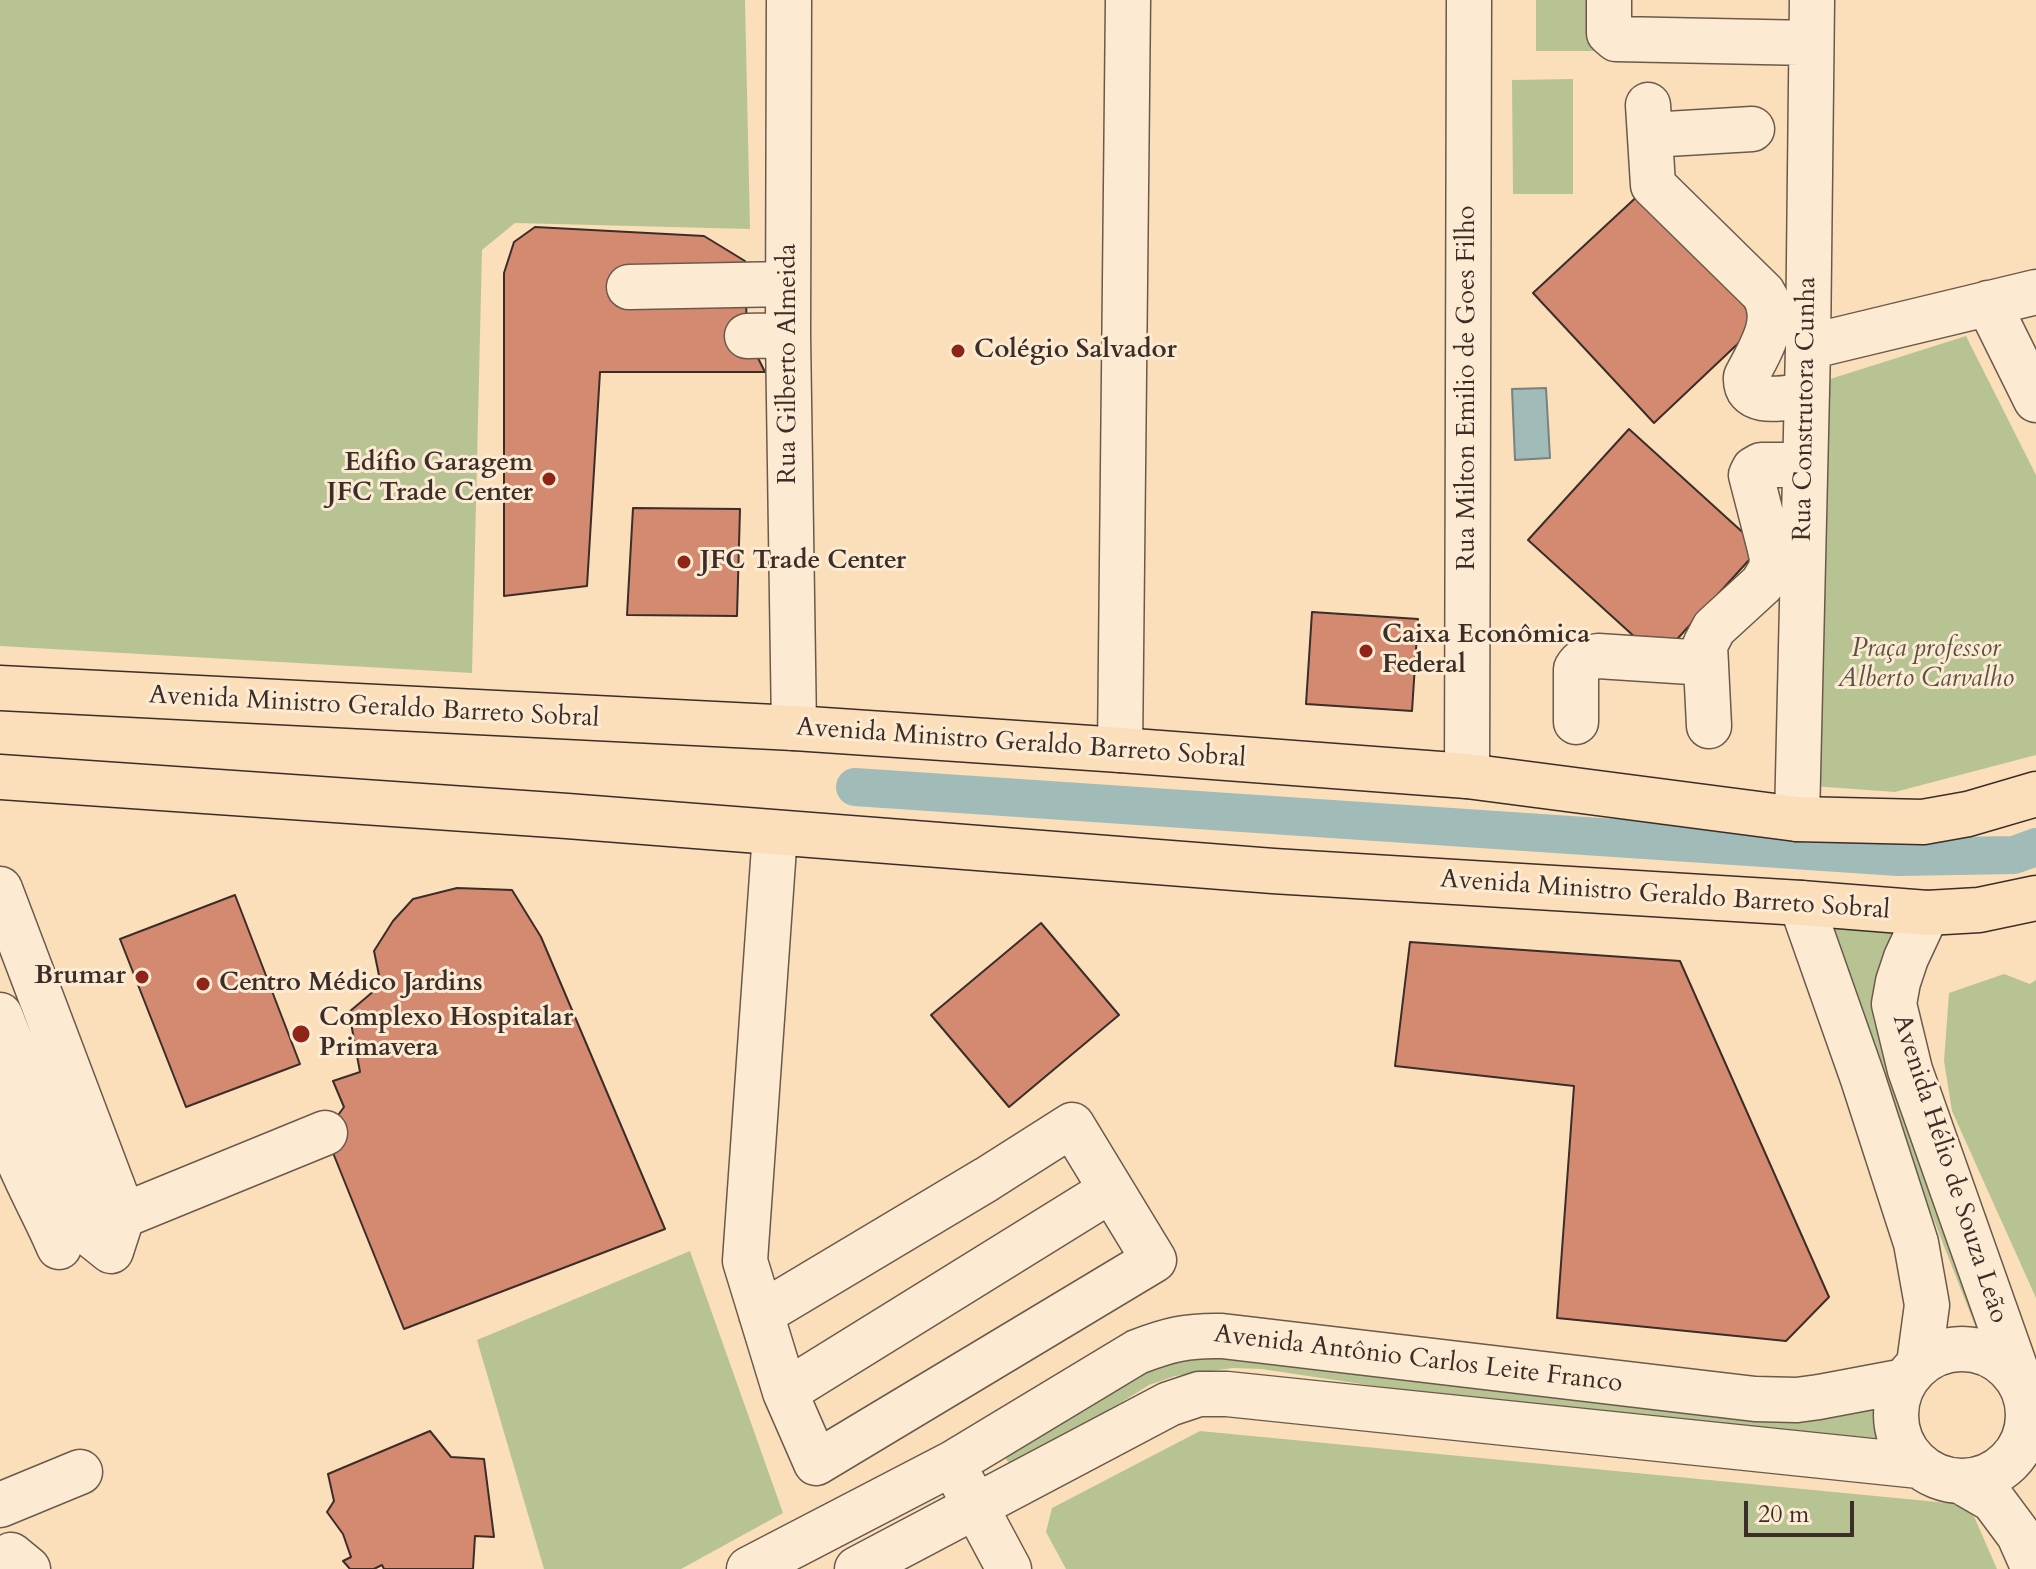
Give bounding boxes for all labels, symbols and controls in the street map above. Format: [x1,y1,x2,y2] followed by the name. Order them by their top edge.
[1452,205,1484,571] street label: Rua Milton Emilio de Goes Filho
[773,244,805,484] street label: Rua Gilberto Almeida
[1788,277,1824,541] street label: Rua Construtora Cunha
[974,335,1177,367] place label: Colégio Salvador
[949,342,967,360] marker: Colégio Salvador
[327,448,533,510] place label: Edífio Garagem JFC Trade Center
[540,470,558,488] marker: Edífio Garagem JFC Trade Center
[700,546,906,578] place label: JFC Trade Center
[675,553,693,571] marker: JFC Trade Center
[1382,620,1590,682] place label: Caixa Econômica Federal
[1838,634,2014,696] park label: Praça professor Alberto Carvalho
[1357,642,1375,660] marker: Caixa Econômica Federal
[148,681,600,735] street label: Avenida Ministro Geraldo Barreto Sobral
[795,713,1247,775] street label: Avenida Ministro Geraldo Barreto Sobral
[1439,865,1891,927] street label: Avenida Ministro Geraldo Barreto Sobral
[34,961,126,993] place label: Brumar
[133,968,151,986] marker: Brumar
[219,968,483,1000] place label: Centro Médico Jardins
[194,975,212,993] marker: Centro Médico Jardins
[319,1003,573,1064] place label: Complexo Hospitalar Primavera
[1884,1011,2014,1327] street label: Avenida Hélio de Souza Leão
[290,1023,312,1045] marker: Complexo Hospitalar Primavera
[1212,1319,1624,1401] street label: Avenida Antônio Carlos Leite Franco
[1748,1485,1858,1535] scale bar
[1758,1498,1809,1531] text: 20 m

